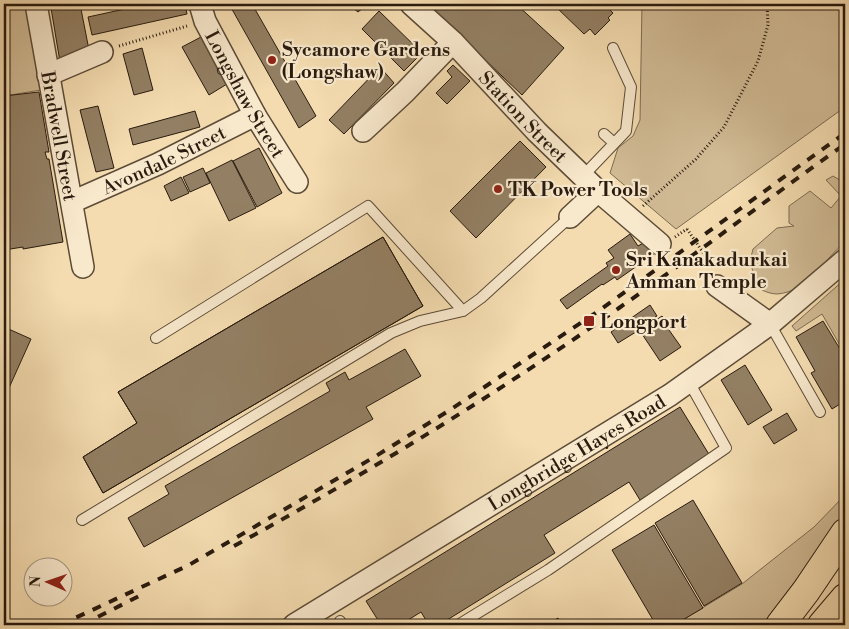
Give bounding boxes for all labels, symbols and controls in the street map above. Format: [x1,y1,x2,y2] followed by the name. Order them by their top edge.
[199,27,290,163] street label: Longshaw Street
[282,38,450,84] place label: Sycamore Gardens (Longshaw)
[266,54,278,66] marker: Sycamore Gardens (Longshaw)
[473,66,572,168] street label: Station Street
[35,68,82,203] street label: Bradwell Street
[98,121,230,201] street label: Avondale Street
[508,178,648,202] place label: TK Power Tools
[492,183,504,195] marker: TK Power Tools
[625,248,787,294] place label: Sri Kanakadurkai Amman Temple
[610,264,622,276] marker: Sri Kanakadurkai Amman Temple
[600,310,687,334] place label: Longport
[582,314,596,328] marker: Longport
[484,390,670,517] street label: Longbridge Hayes Road
[22,556,72,606] north arrow
[27,576,45,587] text: N

